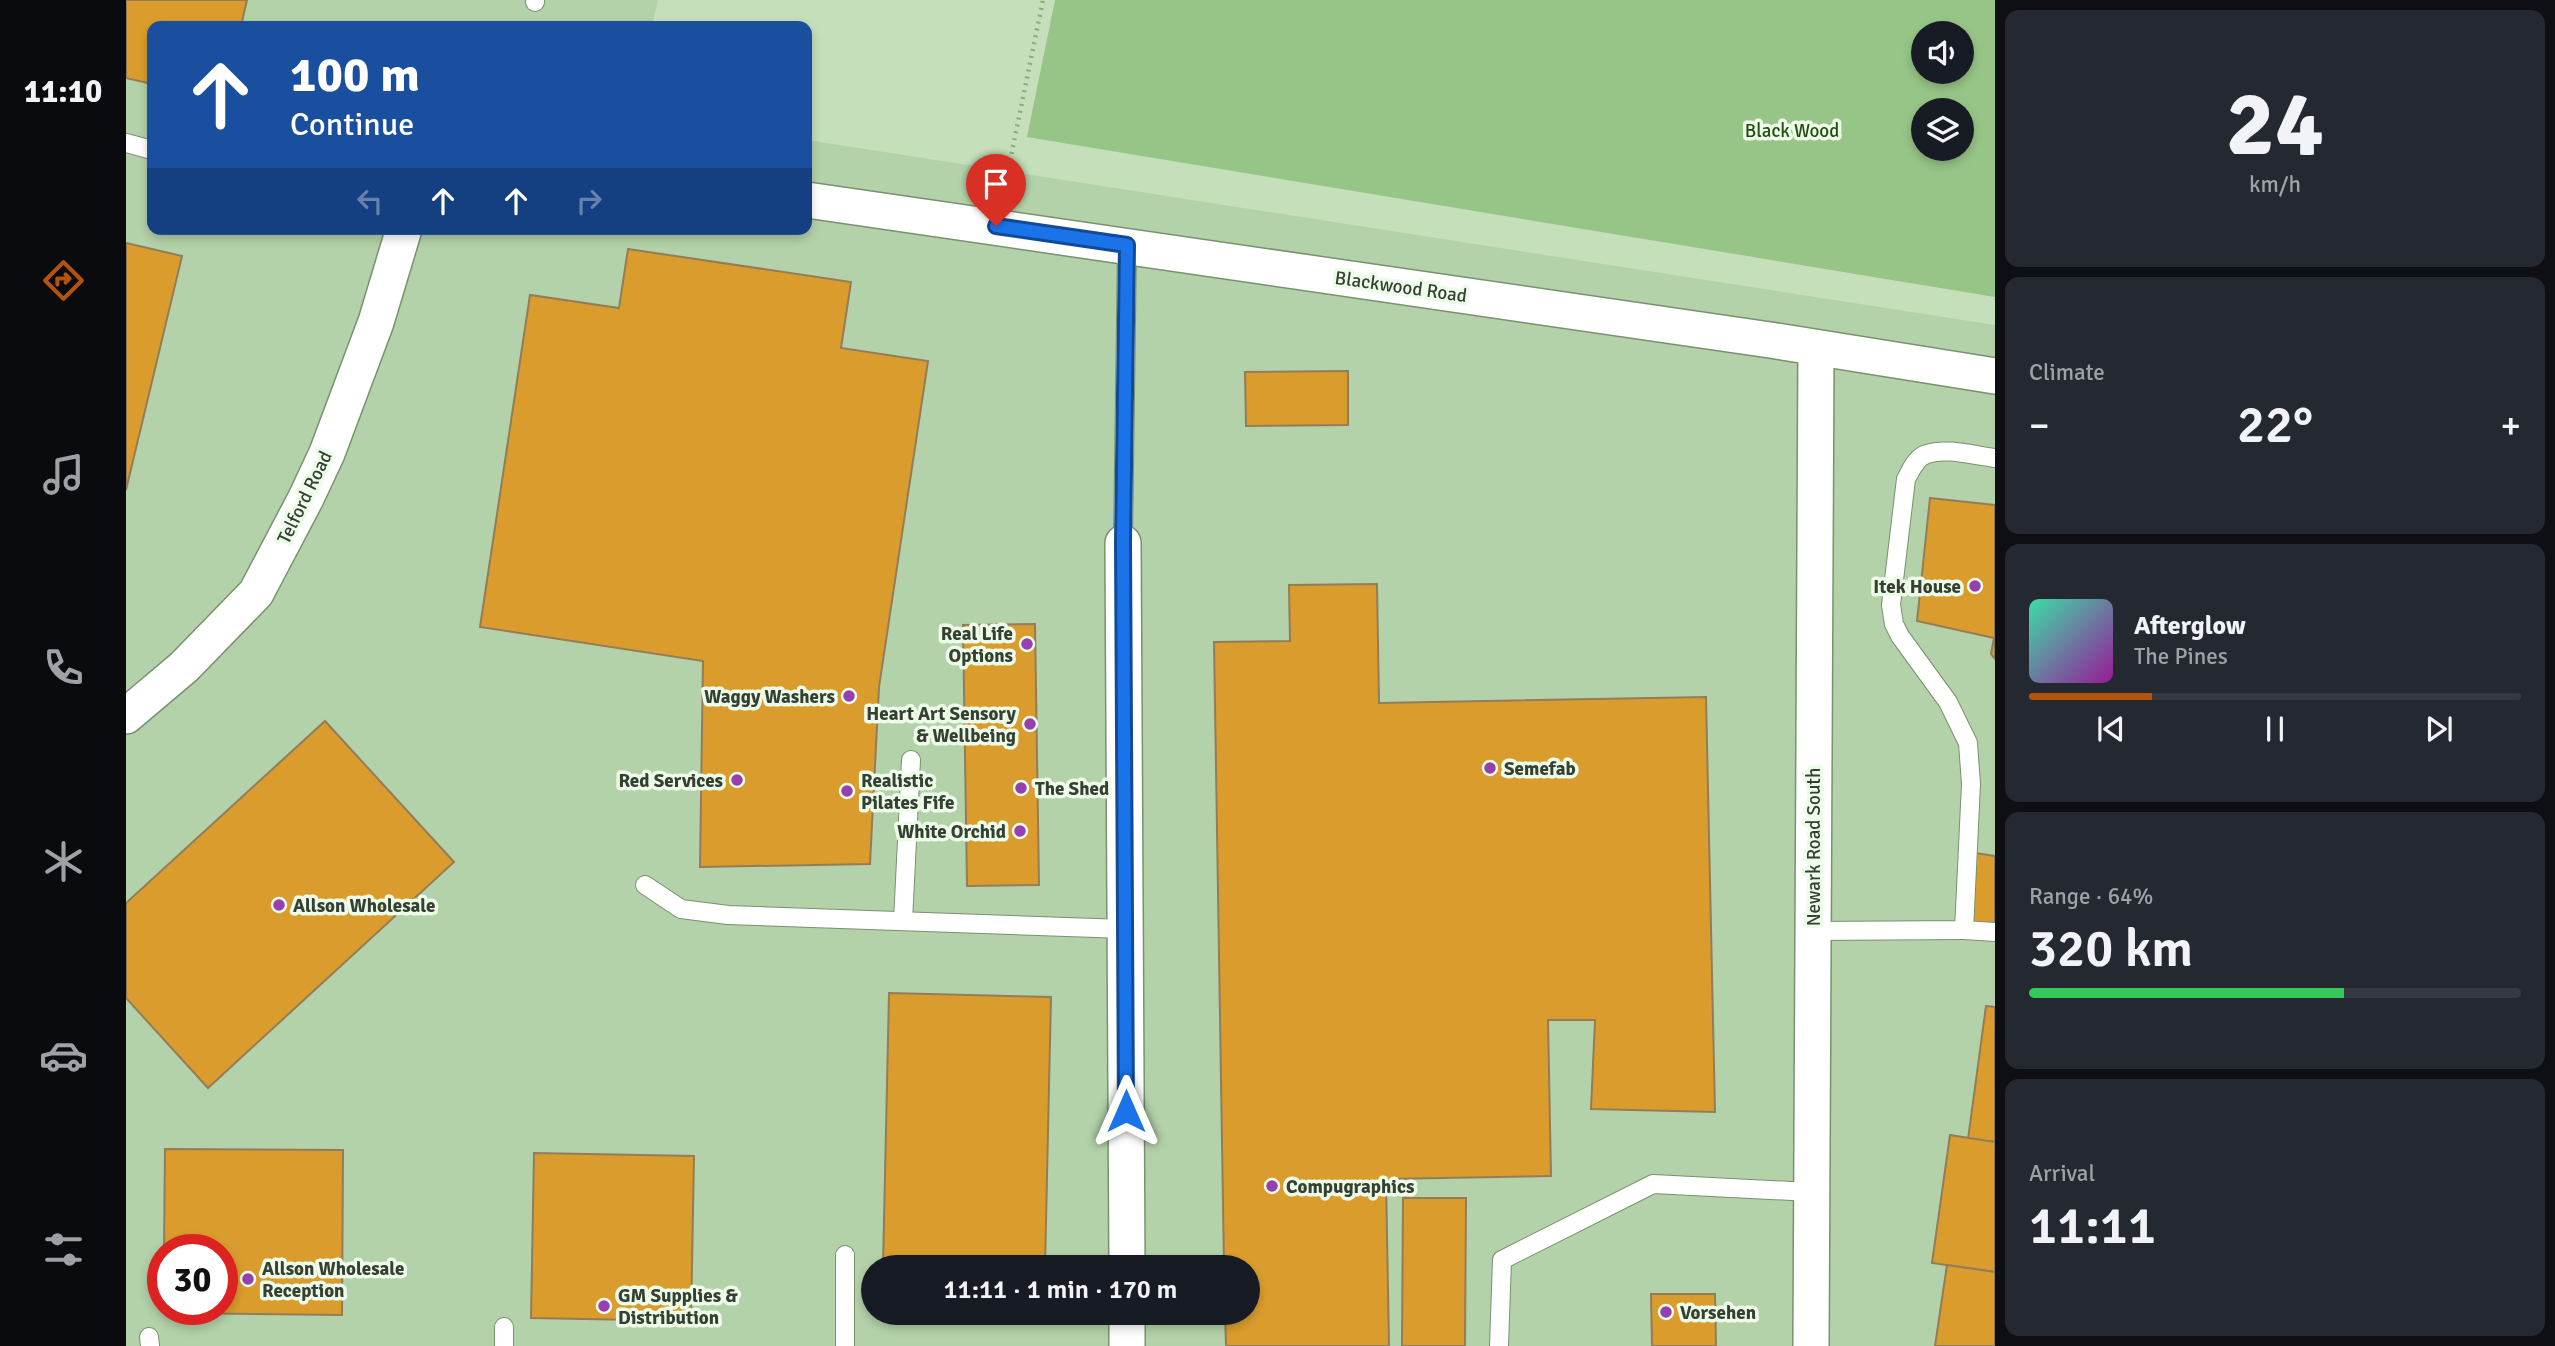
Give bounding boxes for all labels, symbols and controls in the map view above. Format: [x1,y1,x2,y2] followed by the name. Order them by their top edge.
[1911,21,1974,161] map controls
[1911,21,1974,84] button: sound
[290,45,420,105] text: 100 m
[175,49,266,140] icon: ahead
[2226,68,2324,181] text: 24
[24,72,102,111] text: 11:10
[1911,98,1974,161] button: layers
[290,105,414,144] text: Continue
[1745,119,1839,143] park label: Black Wood
[966,154,1026,226] pin
[977,165,1015,203] icon: arrive
[2249,170,2301,199] text: km/h
[351,182,389,220] icon: left
[424,182,462,220] icon: ahead
[497,182,535,220] icon: ahead
[570,182,608,220] icon: right
[39,256,88,305] icon: directions
[1333,266,1469,308] street label: Blackwood Road
[2029,358,2105,387] text: Climate
[2237,393,2313,457] text: 22°
[2029,402,2050,449] text: −
[2500,402,2521,449] text: +
[272,447,338,548] street label: Telford Road
[39,450,88,499] icon: music
[1873,575,1961,599] place label: Itek House
[1967,578,1983,594] marker: Itek House
[2134,610,2246,642] text: Afterglow
[941,622,1013,668] place label: Real Life Options
[1019,636,1035,652] marker: Real Life Options
[2134,642,2228,671] text: The Pines
[39,643,88,692] icon: phone
[704,685,835,709] place label: Waggy Washers
[841,688,857,704] marker: Waggy Washers
[866,702,1017,748] place label: Heart Art Sensory & Wellbeing
[2092,710,2130,748] icon: previous
[2256,710,2294,748] icon: pause
[2420,710,2458,748] icon: next
[1022,716,1038,732] marker: Heart Art Sensory & Wellbeing
[1504,757,1576,781] place label: Semefab
[1482,760,1498,776] marker: Semefab
[1802,768,1826,926] street label: Newark Road South
[618,769,723,793] place label: Red Services
[861,769,954,815] place label: Realistic Pilates Fife
[729,772,745,788] marker: Red Services
[1035,777,1109,801] place label: The Shed
[1013,780,1029,796] marker: The Shed
[839,783,855,799] marker: Realistic Pilates Fife
[897,820,1006,844] place label: White Orchid
[1012,823,1028,839] marker: White Orchid
[39,837,88,886] icon: climate
[2029,882,2153,911] text: Range · 64%
[293,894,436,918] place label: Allson Wholesale
[271,897,287,913] marker: Allson Wholesale
[2029,917,2193,981] text: 320 km
[39,1031,88,1080] icon: car
[1089,1074,1163,1148] position arrow
[2029,1159,2095,1188] text: Arrival
[1286,1175,1414,1199] place label: Compugraphics
[1264,1178,1280,1194] marker: Compugraphics
[2029,1194,2156,1258] text: 11:11
[39,1225,88,1274] icon: filters
[147,1234,238,1325] speed limit sign: 30
[262,1257,405,1303] place label: Allson Wholesale Reception
[240,1271,256,1287] marker: Allson Wholesale Reception
[944,1274,1177,1306] text: 11:11 · 1 min · 170 m
[618,1284,738,1330] place label: GM Supplies & Distribution
[596,1298,612,1314] marker: GM Supplies & Distribution
[1680,1301,1756,1325] place label: Vorsehen
[1658,1304,1674,1320] marker: Vorsehen

